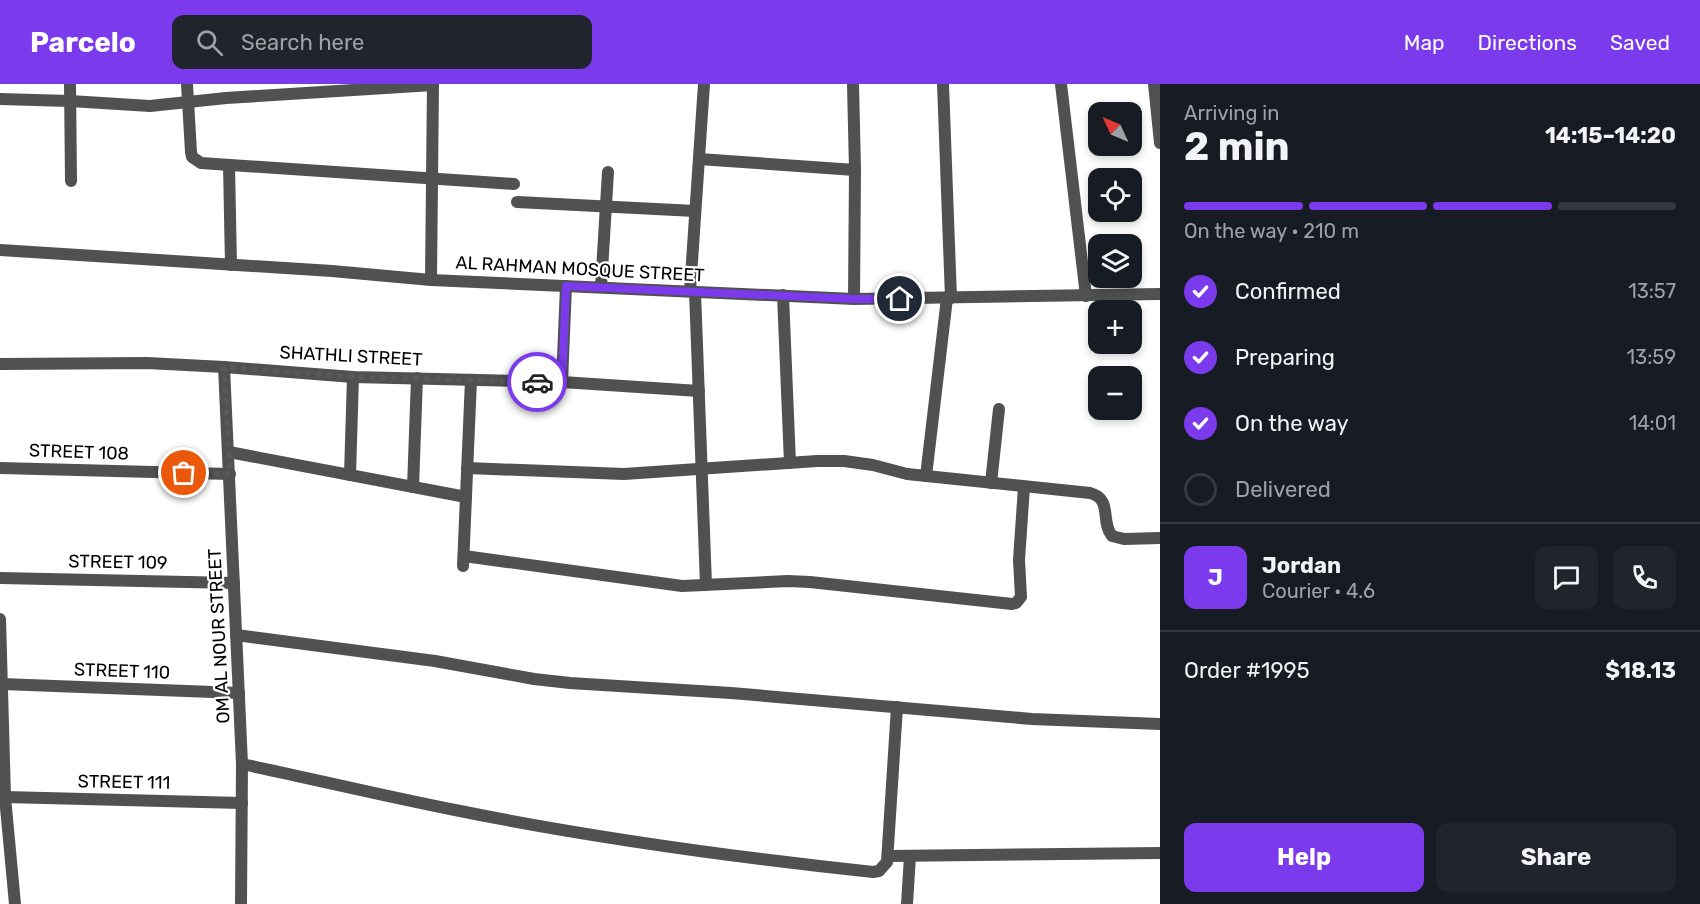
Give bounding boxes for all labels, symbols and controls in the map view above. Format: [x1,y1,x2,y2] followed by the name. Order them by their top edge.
[172,15,592,69] search box
[30,26,136,59] text: Parcelo
[193,26,226,59] icon: search
[241,29,364,56] text: Search here
[1404,30,1445,55] text: Map
[1478,30,1577,55] text: Directions
[1610,30,1670,55] text: Saved
[1184,101,1279,125] text: Arriving in
[1088,102,1142,156] north arrow
[1088,102,1142,420] map controls
[1545,122,1676,149] text: 14:15–14:20
[1184,124,1290,170] text: 2 min
[1088,168,1142,222] button: locate
[1184,219,1359,243] text: On the way · 210 m
[1088,234,1142,288] button: layers
[455,251,705,287] street label: AL RAHMAN MOSQUE STREET
[874,273,925,324] pin
[1184,275,1217,308] icon: check
[1235,278,1341,305] text: Confirmed
[1628,279,1676,303] text: 13:57
[883,282,916,315] icon: home
[1088,300,1142,354] button: +
[279,341,423,371] street label: SHATHLI STREET
[1184,341,1217,374] icon: check
[1235,344,1335,371] text: Preparing
[1627,345,1676,369] text: 13:59
[507,352,567,412] courier
[521,366,554,399] icon: car
[1088,366,1142,420] button: −
[1184,407,1217,440] icon: check
[1235,410,1349,437] text: On the way
[1629,411,1676,435] text: 14:01
[29,439,129,465] street label: STREET 108
[158,447,209,498] pin
[167,456,200,489] icon: bag
[1235,476,1331,503] text: Delivered
[1535,546,1598,609] button: chat
[1613,546,1676,609] button: phone
[203,548,235,724] street label: OM AL NOUR STREET
[68,550,168,574] street label: STREET 109
[1262,552,1341,579] text: Jordan
[1208,564,1223,591] text: J
[1262,579,1375,603] text: Courier · 4.6
[1184,657,1310,684] text: Order #1995
[1605,657,1676,684] text: $18.13
[73,658,171,684] street label: STREET 110
[78,770,170,794] street label: STREET 111
[1184,823,1424,892] button: Help
[1436,823,1676,892] button: Share

